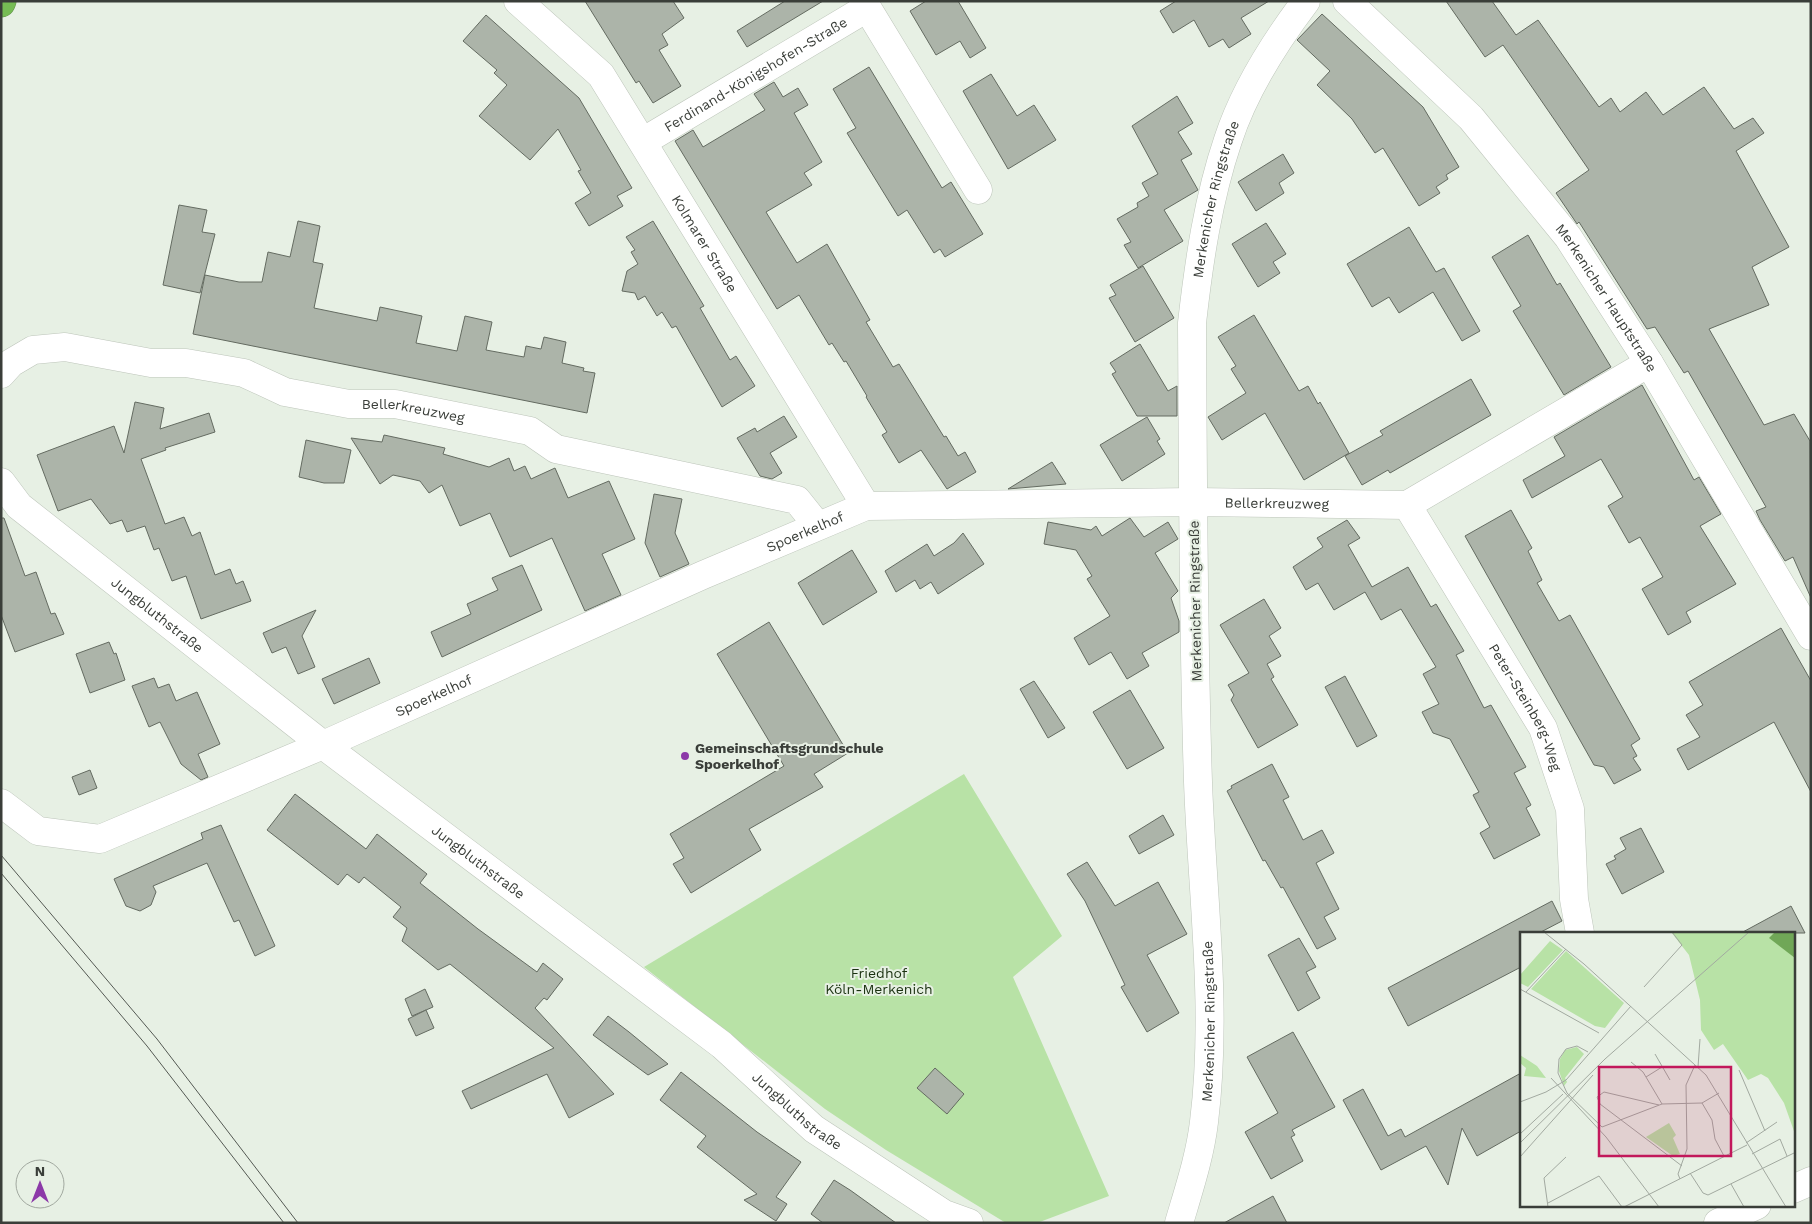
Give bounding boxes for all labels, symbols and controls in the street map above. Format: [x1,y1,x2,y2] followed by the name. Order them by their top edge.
[661,14,850,135] street label: Ferdinand-Königshofen-Straße
[1190,118,1242,279] street label: Merkenicher Ringstraße
[669,192,741,295] street label: Kolmarer Straße
[1553,221,1660,375] street label: Merkenicher Hauptstraße
[362,396,467,426] street label: Bellerkreuzweg
[1224,494,1330,512] street label: Bellerkreuzweg
[764,508,847,555] street label: Spoerkelhof
[1186,520,1204,682] street label: Merkenicher Ringstraße
[108,574,206,656] street label: Jungbluthstraße
[1486,641,1565,774] street label: Peter-Steinberg-Weg
[393,671,475,720] street label: Spoerkelhof
[695,740,884,772] place label: Gemeinschaftsgrundschule Spoerkelhof
[679,750,691,762] marker: Gemeinschaftsgrundschule Spoerkelhof
[429,822,528,902] street label: Jungbluthstraße
[1520,932,1794,1206] inset map
[1198,940,1218,1103] street label: Merkenicher Ringstraße
[825,965,933,997] park label: Friedhof Köln-Merkenich
[749,1069,845,1153] street label: Jungbluthstraße
[15,1159,65,1209] north arrow
[35,1163,45,1179] text: N

